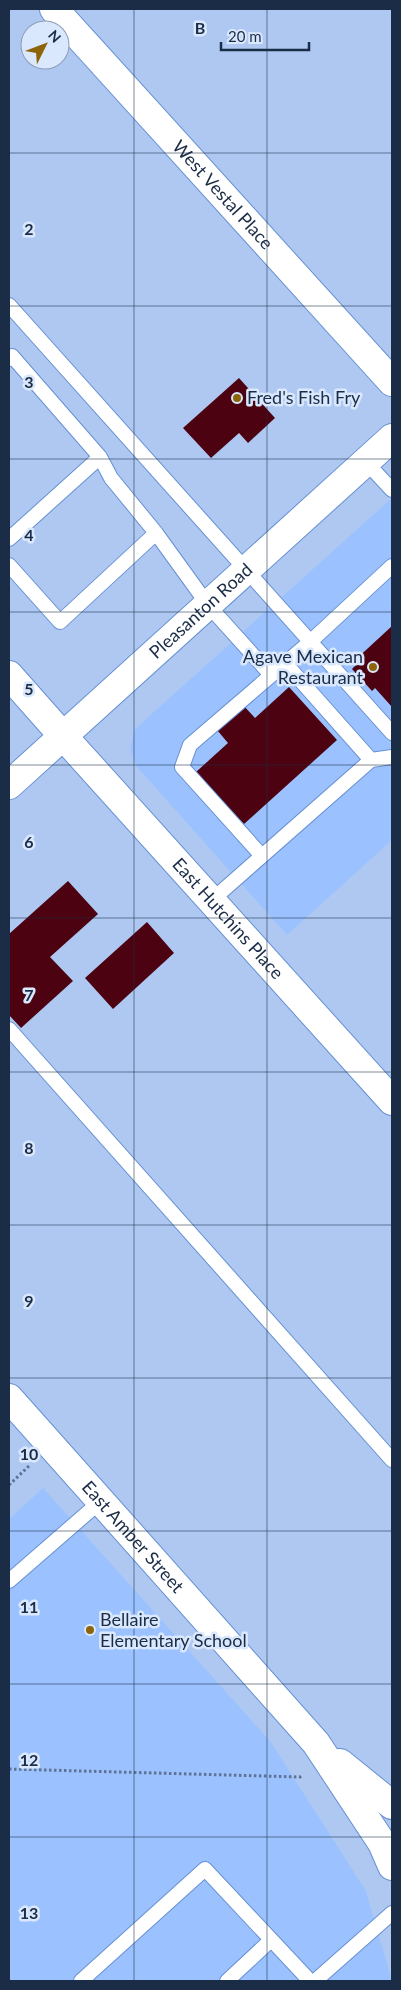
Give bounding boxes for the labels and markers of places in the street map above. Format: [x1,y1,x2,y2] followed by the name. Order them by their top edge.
[247,386,361,408] place label: Fred's Fish Fry
[231,392,243,404] marker: Fred's Fish Fry
[243,645,364,688] place label: Agave Mexican Restaurant
[367,661,379,673] marker: Agave Mexican Restaurant
[100,1608,247,1651] place label: Bellaire Elementary School
[84,1624,96,1636] marker: Bellaire Elementary School

